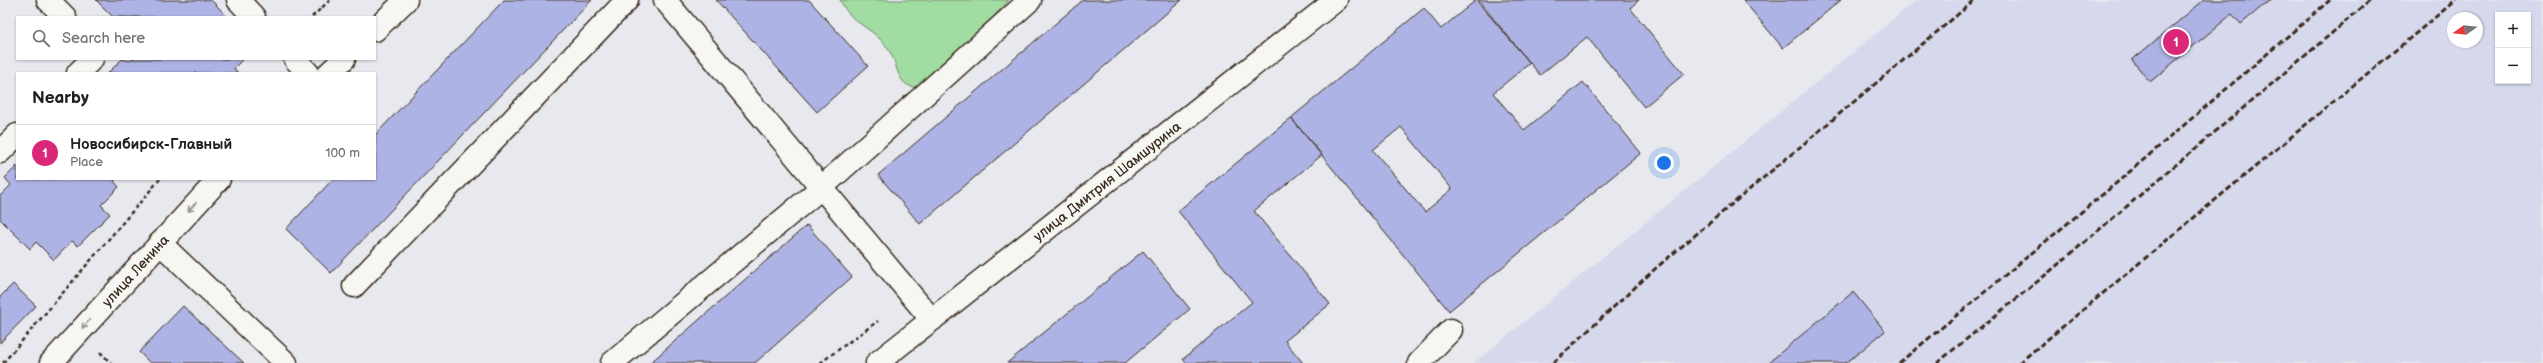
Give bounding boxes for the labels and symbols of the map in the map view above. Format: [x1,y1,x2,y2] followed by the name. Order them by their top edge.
[2447,12,2483,48] north arrow
[2163,27,2189,57] pin: 1
[1030,118,1185,245] street label: улица Дмитрия Шамшурина
[1654,153,1674,173] your location
[187,202,197,212] one-way arrow
[99,231,173,310] street label: улица Ленина
[82,319,91,329] one-way arrow

